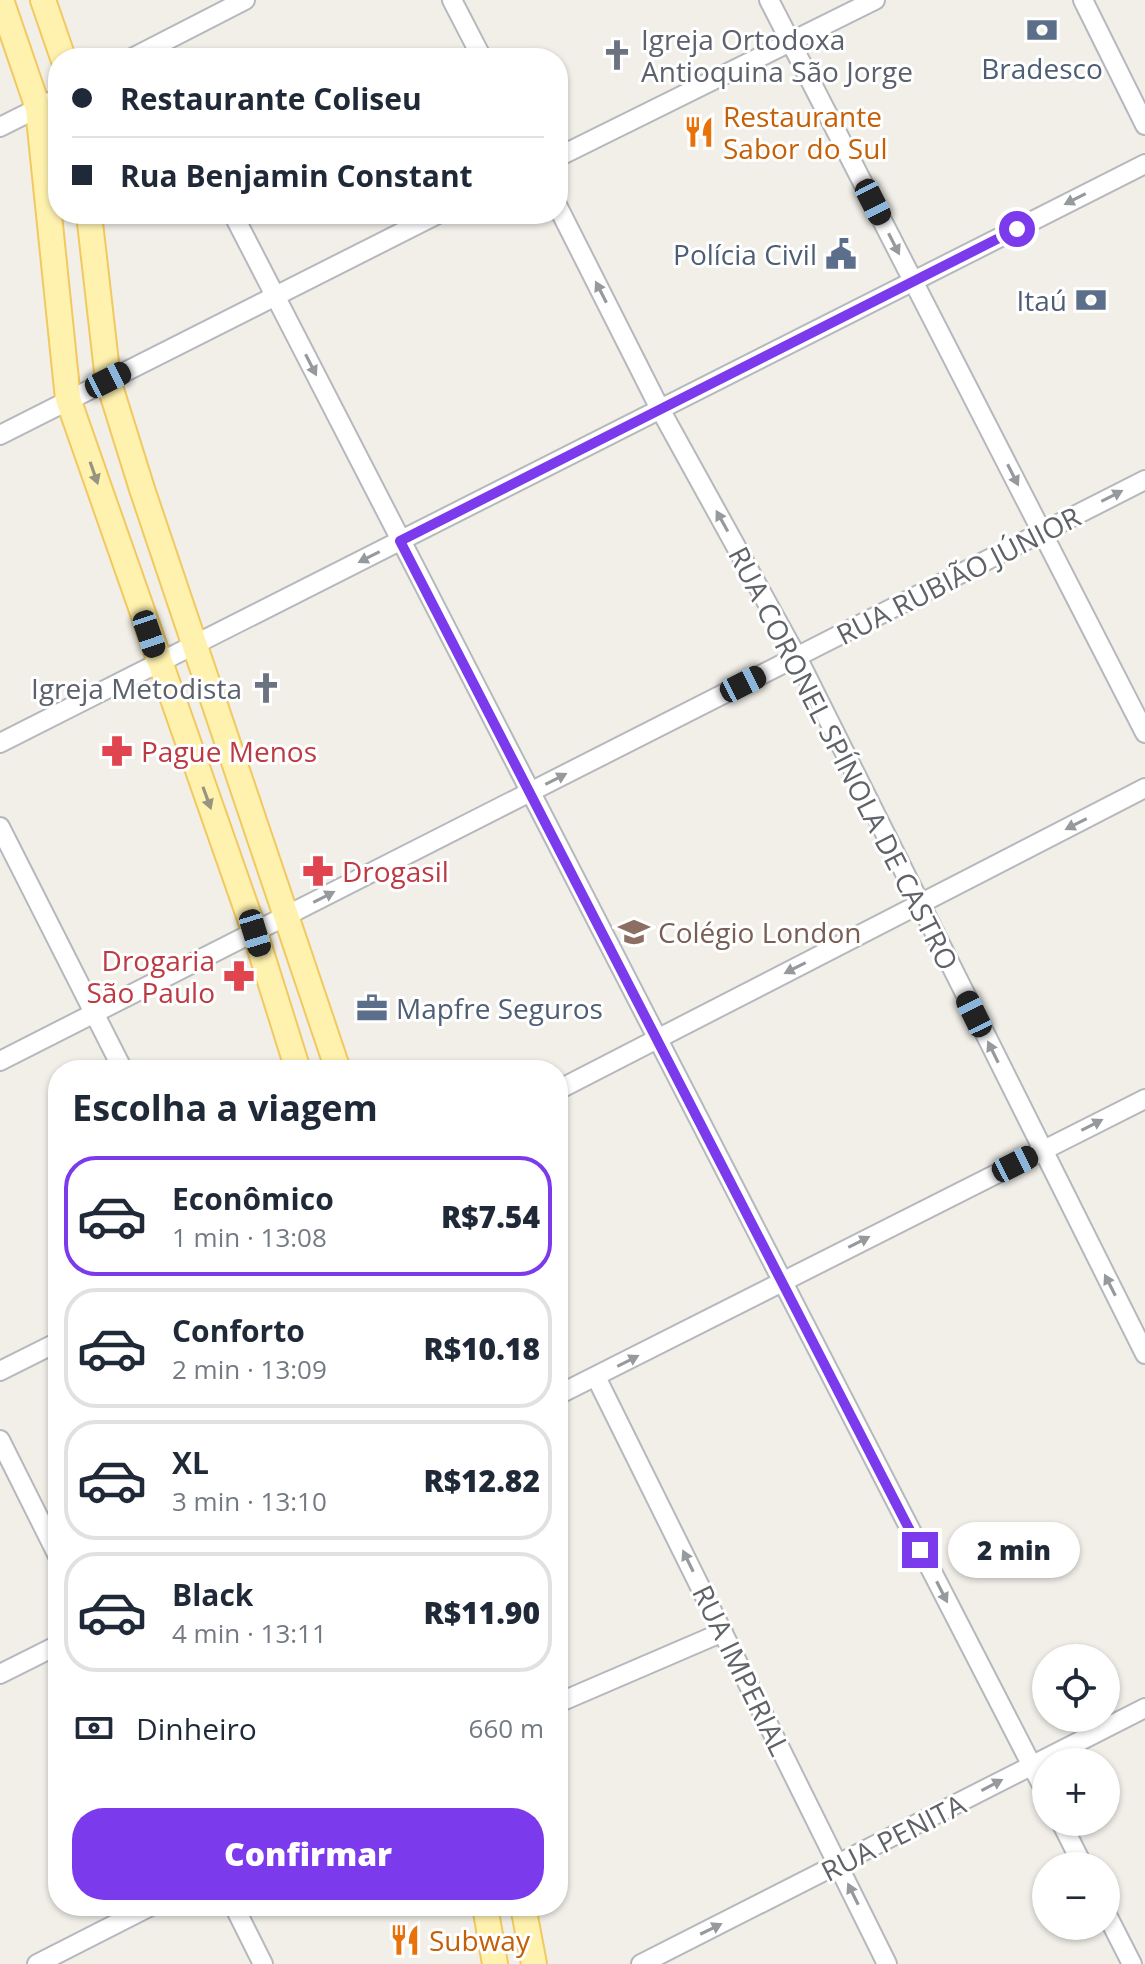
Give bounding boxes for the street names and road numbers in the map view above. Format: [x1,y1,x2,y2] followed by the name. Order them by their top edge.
[830,497,1086,653] street label: RUA RUBIÃO JÚNIOR
[720,540,968,976] street label: RUA CORONEL SPÍNOLA DE CASTRO
[684,1578,800,1762] street label: RUA IMPERIAL
[814,1784,972,1890] street label: RUA PENITA

